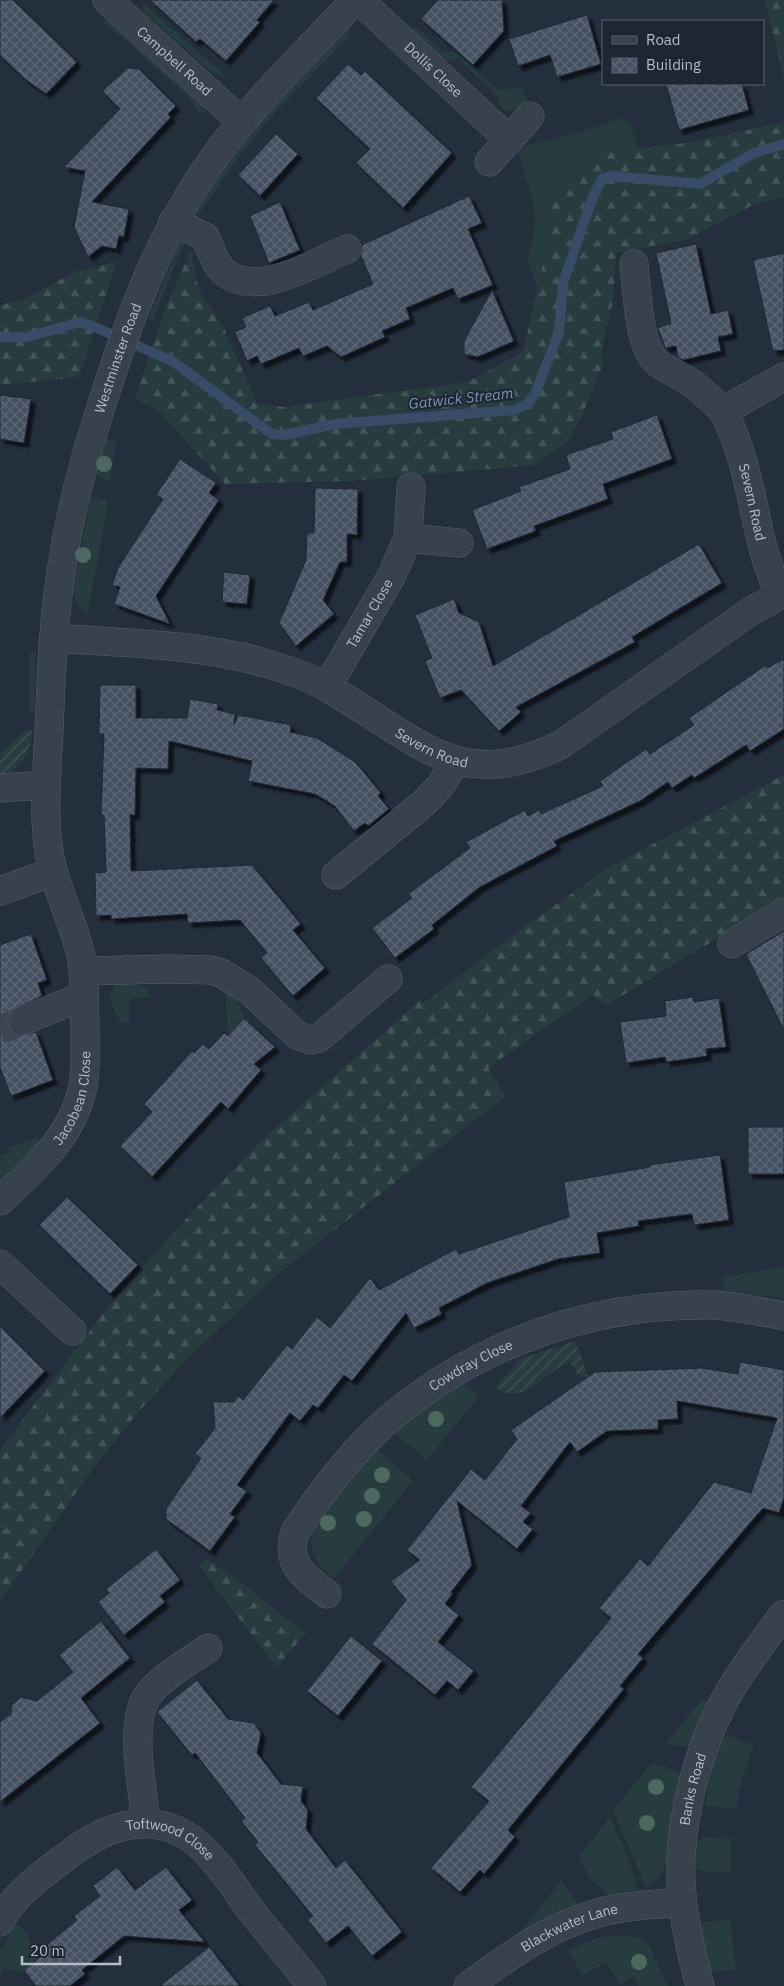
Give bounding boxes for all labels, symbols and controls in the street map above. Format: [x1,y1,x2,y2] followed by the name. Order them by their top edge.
[602,20,764,85] legend
[133,22,216,100] street label: Campbell Road
[646,30,681,49] text: Road
[401,38,467,101] street label: Dollis Close
[646,55,701,74] text: Building
[91,301,145,415] street label: Westminster Road
[408,383,514,413] water label: Gatwick Stream
[735,461,770,543] street label: Severn Road
[342,575,397,652] street label: Tamar Close
[392,724,470,772] street label: Severn Road
[49,1051,94,1149] street label: Jacobean Close
[425,1335,516,1395] street label: Cowdray Close
[675,1750,710,1827] street label: Banks Road
[124,1815,219,1864] street label: Toftwood Close
[517,1900,620,1956] street label: Blackwater Lane
[22,1934,120,1966] scale bar
[30,1941,65,1960] text: 20 m

